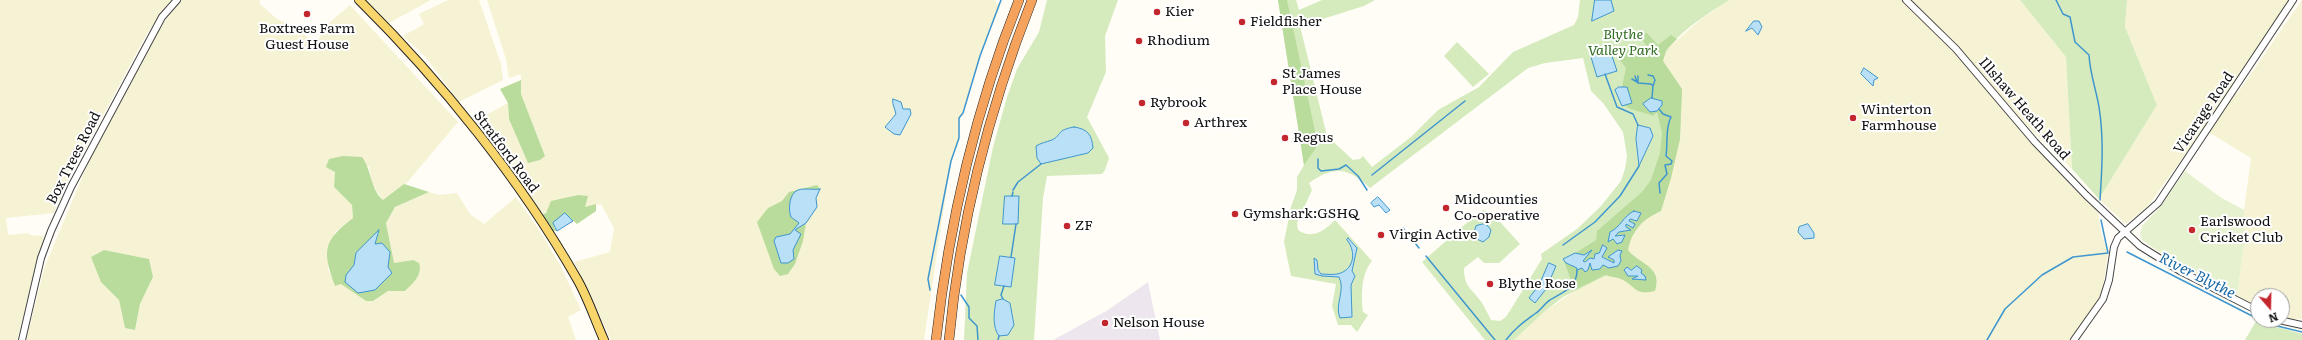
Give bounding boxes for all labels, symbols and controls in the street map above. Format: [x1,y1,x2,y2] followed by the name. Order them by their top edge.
[1165,4,1194,20] place label: Kier
[1152,7,1162,17] marker: Kier
[302,9,312,19] marker: Boxtrees Farm Guest House
[1250,14,1322,30] place label: Fieldfisher
[1237,17,1247,27] marker: Fieldfisher
[259,21,355,54] place label: Boxtrees Farm Guest House
[1588,27,1658,60] park label: Blythe Valley Park
[1147,33,1210,49] place label: Rhodium
[1134,36,1144,46] marker: Rhodium
[1975,54,2073,164] street label: Illshaw Heath Road
[1282,66,1362,98] place label: St James Place House
[2170,69,2238,157] street label: Vicarage Road
[1269,77,1279,87] marker: St James Place House
[1150,95,1206,111] place label: Rybrook
[1137,98,1147,108] marker: Rybrook
[1861,102,1936,134] place label: Winterton Farmhouse
[470,108,542,196] street label: Stratford Road
[43,109,105,207] street label: Box Trees Road
[1848,113,1858,123] marker: Winterton Farmhouse
[1194,115,1247,131] place label: Arthrex
[1181,118,1191,128] marker: Arthrex
[1293,130,1333,146] place label: Regus
[1280,133,1290,143] marker: Regus
[1454,192,1540,224] place label: Midcounties Co-operative
[1441,203,1451,213] marker: Midcounties Co-operative
[1243,206,1359,222] place label: Gymshark:GSHQ
[1230,209,1240,219] marker: Gymshark:GSHQ
[2200,214,2283,246] place label: Earlswood Cricket Club
[1075,218,1093,234] place label: ZF
[1062,221,1072,231] marker: ZF
[2187,225,2197,235] marker: Earlswood Cricket Club
[1389,227,1477,243] place label: Virgin Active
[1376,230,1386,240] marker: Virgin Active
[2156,249,2238,303] water label: River Blythe
[1498,276,1576,292] place label: Blythe Rose
[1485,279,1495,289] marker: Blythe Rose
[2250,288,2290,328] north arrow
[2267,309,2281,327] text: N
[1113,315,1204,331] place label: Nelson House
[1100,318,1110,328] marker: Nelson House

